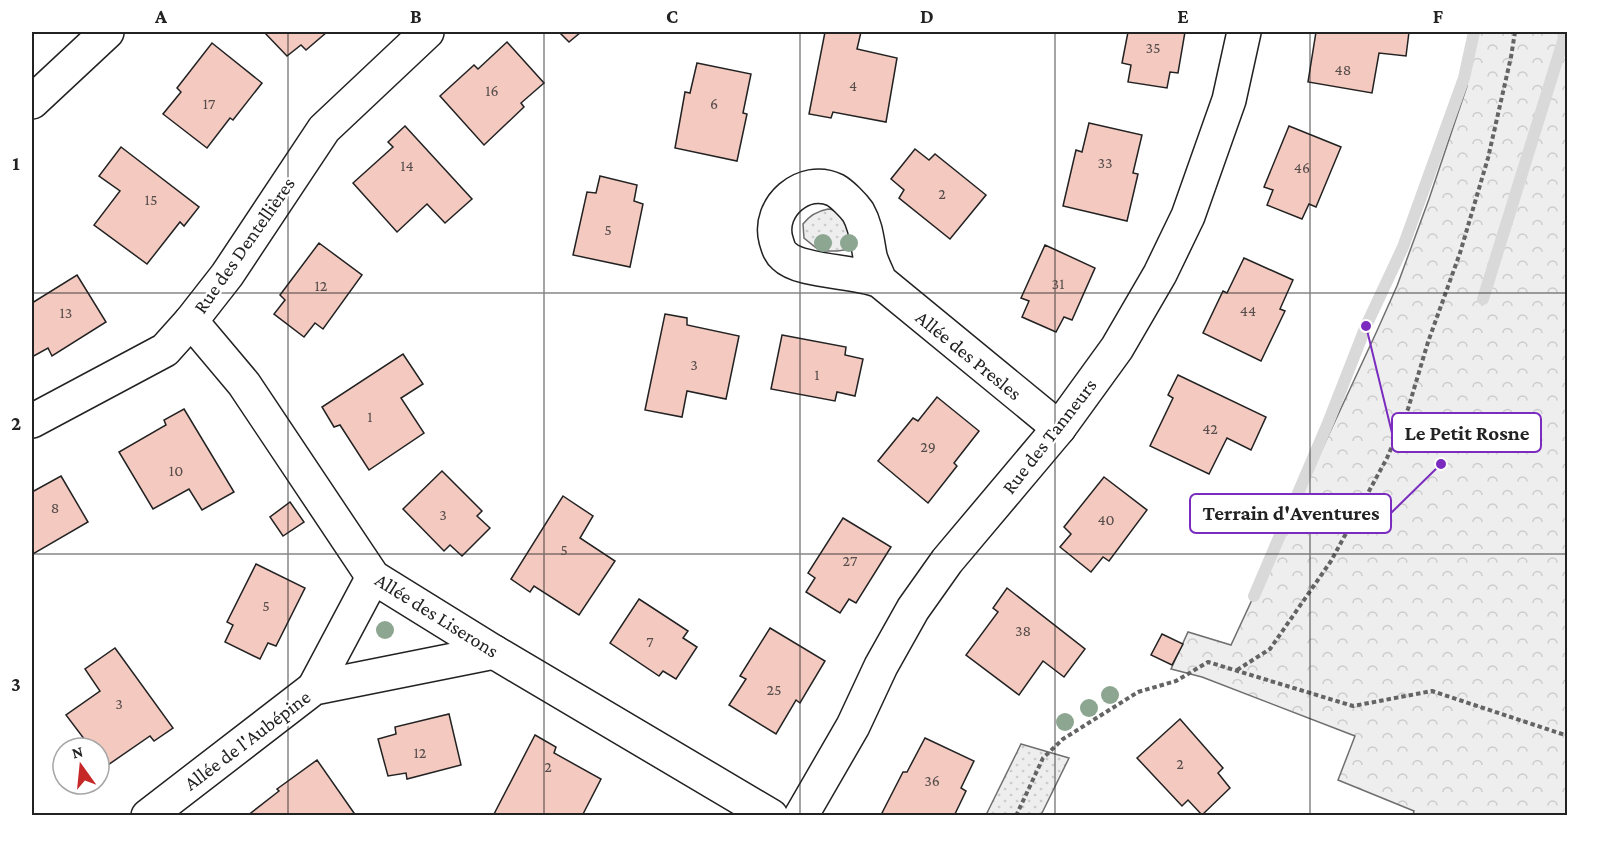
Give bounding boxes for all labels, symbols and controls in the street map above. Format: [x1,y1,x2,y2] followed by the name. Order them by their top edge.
[154,5,168,27] text: A
[410,5,422,27] text: B
[666,5,678,27] text: C
[920,5,934,27] text: D
[1177,5,1189,27] text: E
[1433,5,1444,27] text: F
[1145,39,1161,56] house number: 35
[1335,61,1351,78] house number: 48
[849,77,857,94] house number: 4
[485,82,499,99] house number: 16
[203,95,216,112] house number: 17
[710,95,718,112] house number: 6
[12,152,20,174] text: 1
[1097,154,1113,171] house number: 33
[400,157,414,174] house number: 14
[1294,159,1310,176] house number: 46
[189,173,299,317] street label: Rue des Dentellières
[938,185,946,202] house number: 2
[145,191,157,208] house number: 15
[604,221,612,238] house number: 5
[1052,275,1064,292] house number: 31
[315,277,328,294] house number: 12
[1240,302,1256,319] house number: 44
[60,304,72,321] house number: 13
[912,306,1026,404] street label: Allée des Presles
[690,356,698,373] house number: 3
[814,366,820,383] house number: 1
[997,374,1101,498] street label: Rue des Tanneurs
[367,408,373,425] house number: 1
[11,412,21,434] text: 2
[1392,413,1541,452] callout: Le Petit Rosne
[1202,420,1218,437] house number: 42
[1404,421,1530,445] text: Le Petit Rosne
[920,438,936,455] house number: 29
[169,462,183,479] house number: 10
[1190,494,1391,533] callout: Terrain d'Aventures
[51,499,59,516] house number: 8
[1203,501,1380,525] text: Terrain d'Aventures
[439,506,447,523] house number: 3
[1097,511,1115,528] house number: 40
[560,541,568,558] house number: 5
[843,552,858,569] house number: 27
[371,568,503,662] street label: Allée des Liserons
[262,597,270,614] house number: 5
[1015,622,1031,639] house number: 38
[646,633,654,650] house number: 7
[11,673,21,695] text: 3
[766,681,782,698] house number: 25
[180,685,315,795] street label: Allée de l'Aubépine
[115,695,123,712] house number: 3
[51,736,111,796] north arrow
[70,742,85,762] text: N
[414,744,427,761] house number: 12
[1176,755,1184,772] house number: 2
[544,758,552,775] house number: 2
[924,772,940,789] house number: 36

